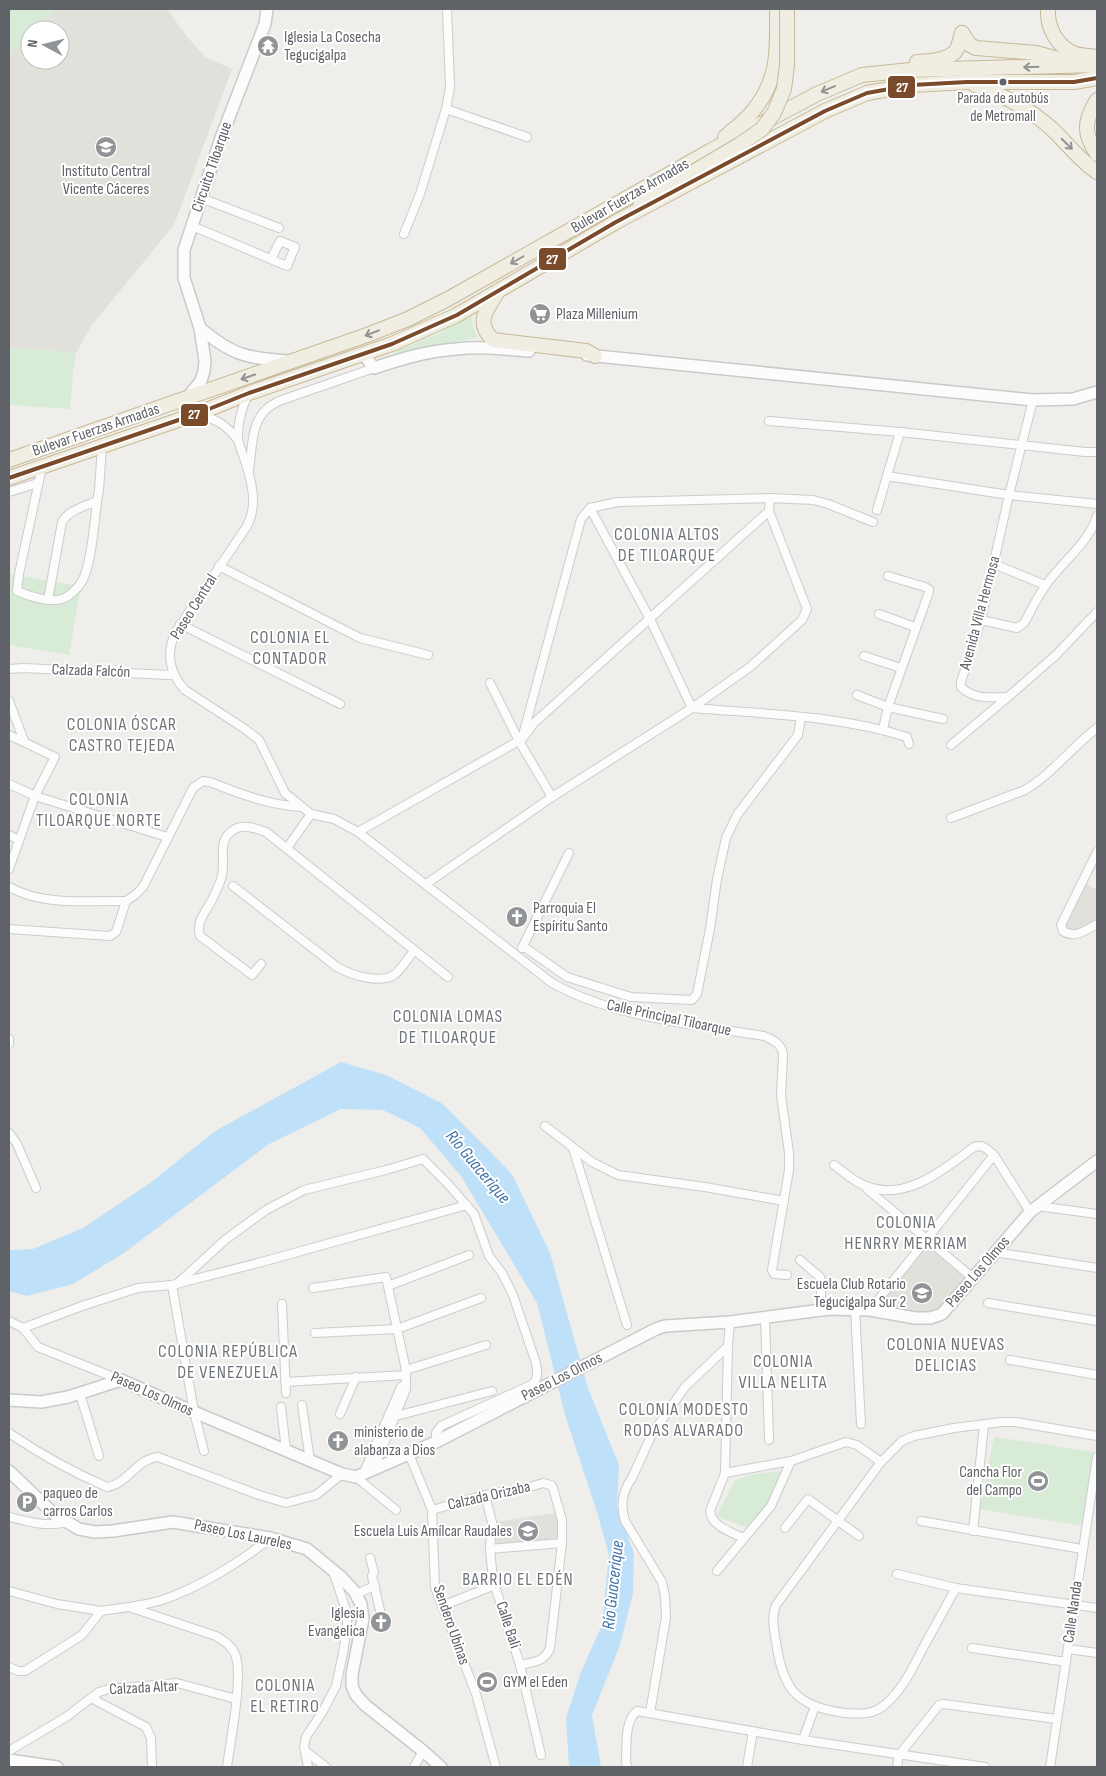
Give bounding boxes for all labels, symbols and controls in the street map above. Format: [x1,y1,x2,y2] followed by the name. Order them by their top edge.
[20,20,70,70] north arrow
[284,28,381,65] place label: Iglesia La Cosecha Tegucigalpa
[256,34,280,58] temple icon: Iglesia La Cosecha Tegucigalpa
[24,39,41,48] text: N
[1023,63,1039,72] one-way arrow
[887,75,916,99] line badge: 27
[998,77,1008,87] marker: Parada de autobús de Metromall
[896,79,909,96] text: 27
[821,85,836,95] one-way arrow
[957,89,1049,126] place label: Parada de autobús de Metromall
[188,119,236,215] street label: Circuito Tiloarque
[94,135,118,159] school or university icon: Instituto Central Vicente Cáceres
[1061,138,1073,150] one-way arrow
[568,154,693,237] street label: Bulevar Fuerzas Armadas
[62,162,150,199] place label: Instituto Central Vicente Cáceres
[538,247,567,271] line badge: 27
[546,251,559,268] text: 27
[510,256,525,266] one-way arrow
[528,302,552,326] supermarket icon: Plaza Millenium
[556,305,638,324] place label: Plaza Millenium
[365,329,380,338] one-way arrow
[241,373,256,382] one-way arrow
[30,399,162,461] street label: Bulevar Fuerzas Armadas
[180,403,209,427] line badge: 27
[188,406,201,423] text: 27
[614,524,720,566] district label: COLONIA ALTOS DE TILOARQUE
[955,554,1004,673] street label: Avenida Villa Hermosa
[166,571,222,643] street label: Paseo Central
[250,627,330,669] district label: COLONIA EL CONTADOR
[51,660,131,682] street label: Calzada Falcón
[67,714,177,756] district label: COLONIA ÓSCAR CASTRO TEJEDA
[36,789,162,831] district label: COLONIA TILOARQUE NORTE
[533,899,608,936] place label: Parroquia El Espíritu Santo
[505,905,529,929] church icon: Parroquia El Espíritu Santo
[605,996,733,1040] street label: Calle Principal Tiloarque
[393,1006,503,1048] district label: COLONIA LOMAS DE TILOARQUE
[441,1126,515,1208] water label: Río Guacerique
[844,1212,968,1254] district label: COLONIA HENRRY MERRIAM
[942,1232,1014,1312] street label: Paseo Los Olmos
[797,1275,906,1312] place label: Escuela Club Rotario Tegucigalpa Sur 2
[910,1281,934,1305] school or university icon: Escuela Club Rotario Tegucigalpa Sur 2
[887,1334,1005,1376] district label: COLONIA NUEVAS DELICIAS
[158,1341,298,1383] district label: COLONIA REPÚBLICA DE VENEZUELA
[518,1348,606,1406] street label: Paseo Los Olmos
[739,1351,827,1393] district label: COLONIA VILLA NELITA
[108,1367,196,1421] street label: Paseo Los Olmos
[619,1399,749,1441] district label: COLONIA MODESTO RODAS ALVARADO
[354,1423,436,1460] place label: ministerio de alabanza a Dios
[326,1429,350,1453] church icon: ministerio de alabanza a Dios
[959,1463,1022,1500] place label: Cancha Flor del Campo
[1026,1469,1050,1493] sports icon: Cancha Flor del Campo
[446,1477,532,1515] street label: Calzada Orizaba
[43,1484,113,1521] place label: paqueo de carros Carlos
[15,1490,39,1514] parking icon: paqueo de carros Carlos
[192,1515,294,1555] street label: Paseo Los Laureles
[516,1519,540,1543] school or university icon: Escuela Luis Amílcar Raudales
[354,1522,512,1541] place label: Escuela Luis Amílcar Raudales
[598,1540,628,1630] water label: Río Guacerique
[462,1569,574,1590] district label: BARRIO EL EDÉN
[1059,1580,1087,1644] street label: Calle Nanda
[428,1583,474,1668] street label: Sendero Ubinas
[492,1599,524,1651] street label: Calle Bali
[308,1604,365,1641] place label: Iglesia Evangelica
[369,1610,393,1634] church icon: Iglesia Evangelica
[475,1670,499,1694] sports icon: GYM el Eden
[503,1673,568,1692] place label: GYM el Eden
[250,1675,320,1717] district label: COLONIA EL RETIRO
[109,1677,180,1699] street label: Calzada Altar

